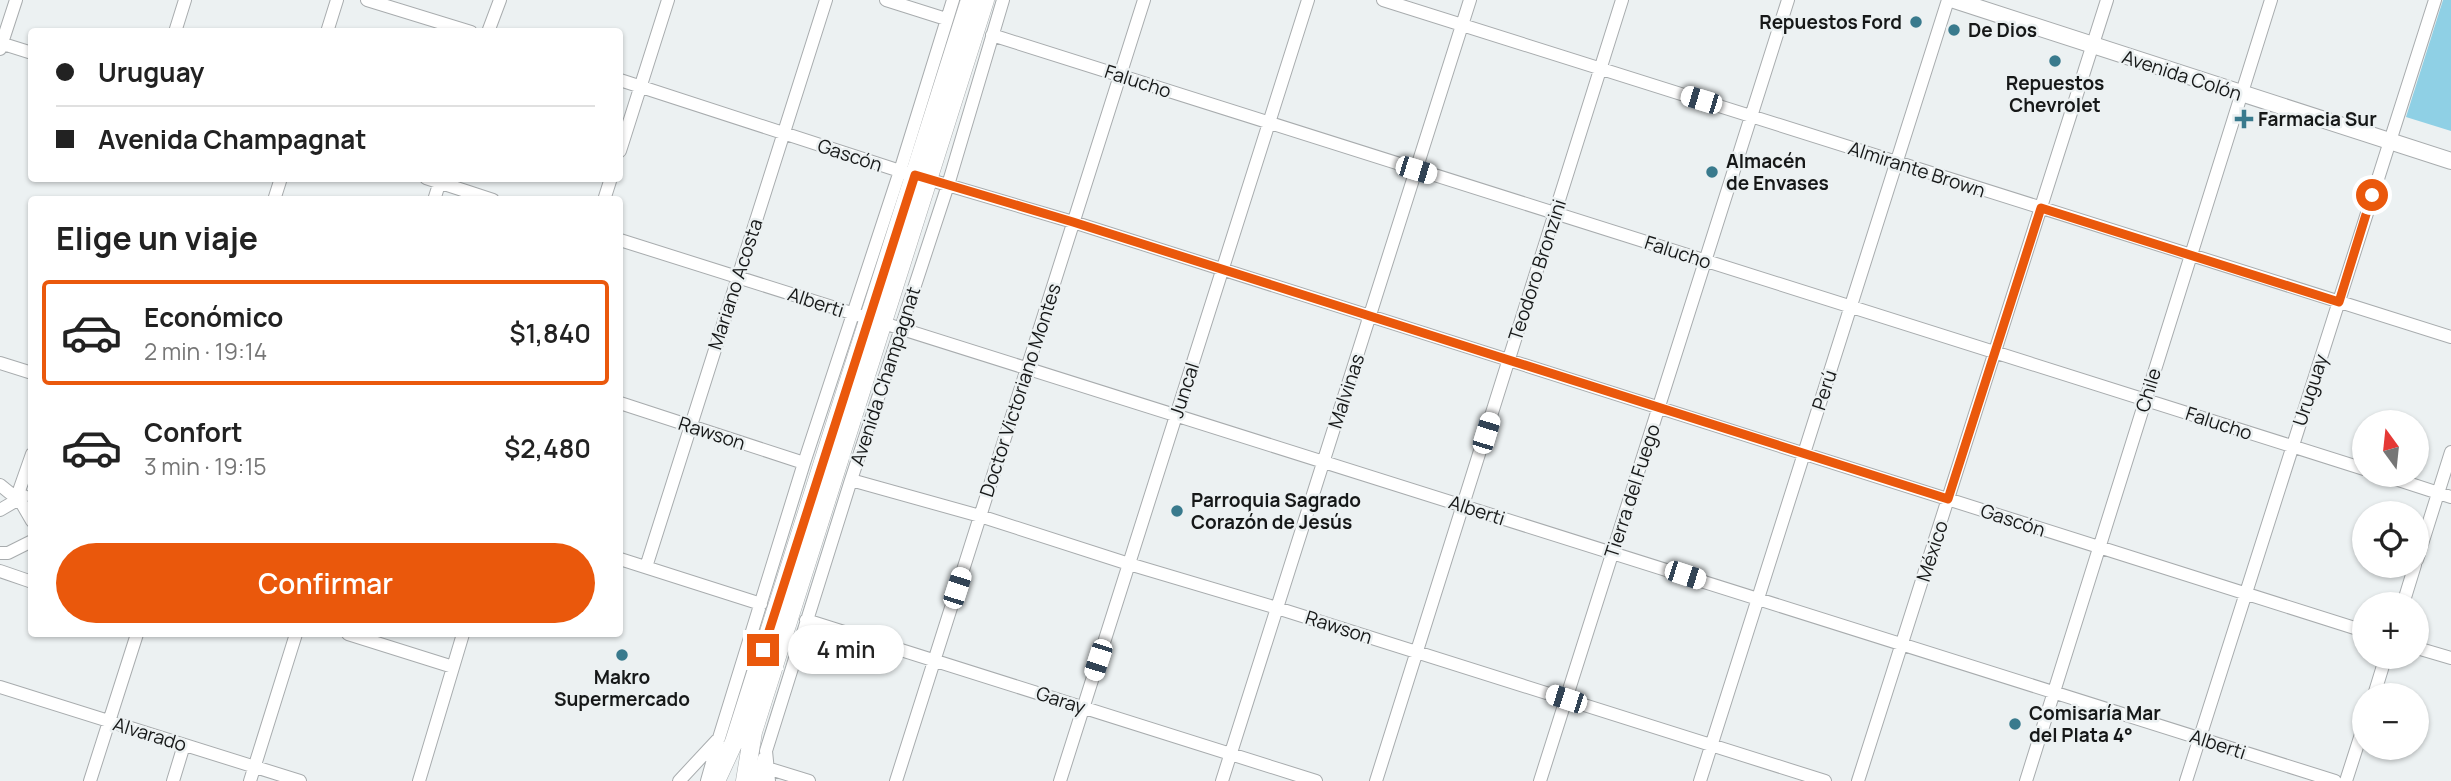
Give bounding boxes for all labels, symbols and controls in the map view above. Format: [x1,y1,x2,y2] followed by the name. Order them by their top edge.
[1759,9,1902,35] place label: Repuestos Ford
[1908,14,1924,30] marker: Repuestos Ford
[1968,17,2037,43] place label: De Dios
[1946,22,1962,38] marker: De Dios
[2119,43,2245,107] street label: Avenida Colón
[2047,53,2063,69] marker: Repuestos Chevrolet
[98,54,204,90] text: Uruguay
[1101,58,1175,104] street label: Falucho
[2006,70,2104,118] place label: Repuestos Chevrolet
[1678,84,1725,116] car
[2258,106,2377,132] place label: Farmacia Sur
[2236,111,2252,127] marker: Farmacia Sur
[98,121,367,157] text: Avenida Champagnat
[814,132,886,178] street label: Gascón
[1845,135,1989,203] street label: Almirante Brown
[1726,148,1829,196] place label: Almacén de Envases
[1393,154,1440,186] car
[1704,164,1720,180] marker: Almacén de Envases
[2356,179,2388,211] route start
[1502,196,1572,344] street label: Teodoro Bronzini
[702,215,768,353] street label: Mariano Acosta
[56,216,258,260] text: Elige un viaje
[1641,229,1715,275] street label: Falucho
[973,280,1067,500] street label: Doctor Victoriano Montes
[785,281,847,323] street label: Alberti
[844,283,926,469] street label: Avenida Champagnat
[144,299,283,335] text: Económico
[60,301,123,364] icon: car
[510,315,591,351] text: $1,840
[144,335,267,367] text: 2 min · 19:14
[1322,350,1370,432] street label: Malvinas
[2286,351,2334,429] street label: Uruguay
[1163,359,1205,421] street label: Juncal
[2129,365,2167,415] street label: Chile
[1805,367,1843,413] street label: Perú
[2182,400,2256,446] street label: Falucho
[675,410,749,456] street label: Rawson
[1470,410,1503,456] car
[2352,410,2429,486] north arrow
[2352,410,2429,760] map controls
[144,414,243,450] text: Confort
[60,416,123,479] icon: car
[1598,421,1666,561] street label: Tierra del Fuego
[504,430,591,466] text: $2,480
[144,450,267,482] text: 3 min · 19:15
[1191,487,1361,535] place label: Parroquia Sagrado Corazón de Jesús
[1446,489,1508,531] street label: Alberti
[1977,497,2049,543] street label: Gascón
[2352,501,2429,578] button: locate
[1169,503,1185,519] marker: Parroquia Sagrado Corazón de Jesús
[1910,517,1954,585] street label: México
[56,543,595,623] button: Confirmar
[1662,559,1709,591] car
[941,565,974,611] car
[2352,592,2429,669] button: +
[1302,604,1376,650] street label: Rawson
[788,626,903,674] callout: 4 min
[817,633,875,665] text: 4 min
[747,634,779,666] route end
[1082,637,1115,683] car
[614,647,630,663] marker: Makro Supermercado
[554,664,690,712] place label: Makro Supermercado
[1033,680,1089,720] street label: Garay
[1543,683,1590,715] car
[2352,683,2429,760] button: −
[2029,700,2161,748] place label: Comisaría Mar del Plata 4°
[110,711,190,757] street label: Alvarado
[2007,716,2023,732] marker: Comisaría Mar del Plata 4°
[2187,723,2249,765] street label: Alberti

